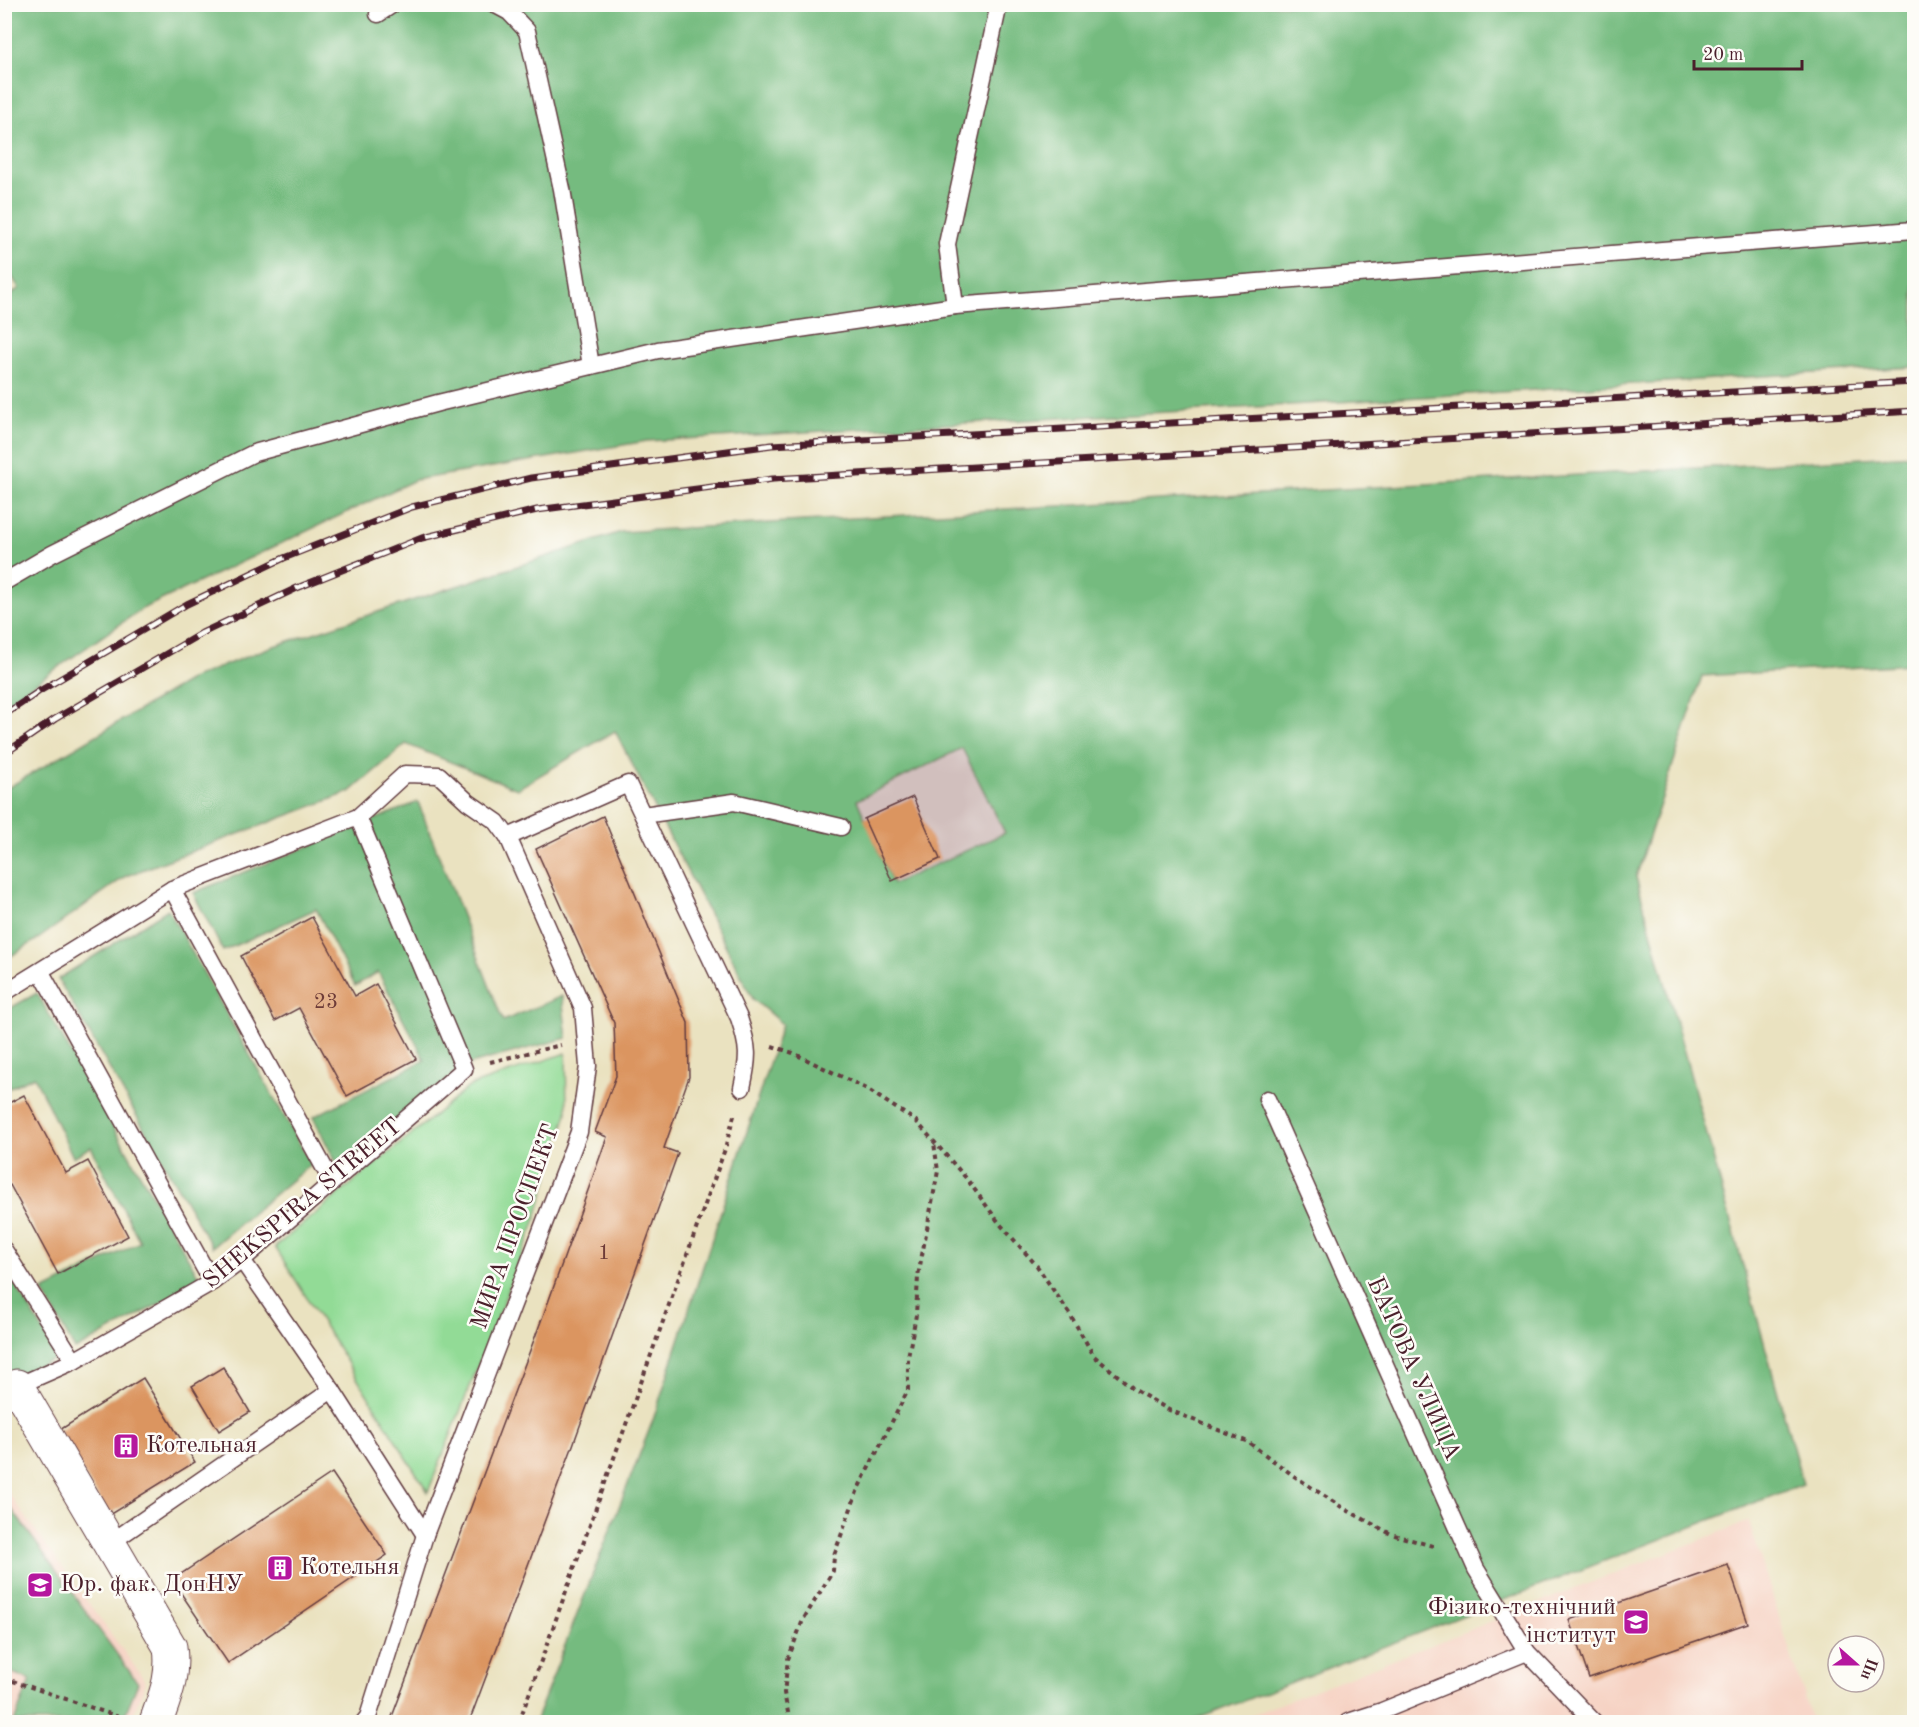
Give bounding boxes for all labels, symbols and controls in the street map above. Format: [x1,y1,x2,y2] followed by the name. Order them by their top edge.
[1694,33,1802,71] scale bar
[1703,46,1743,64] text: 20 m
[314,992,338,1013] house number: 23
[199,1114,407,1294] street label: SHEKSPIRA STREET
[468,1121,564,1333] street label: МИРА ПРОСПЕКТ
[598,1243,610,1264] house number: 1
[1362,1274,1464,1464] street label: БАТОВА УЛИЦА
[111,1431,141,1461] building icon: Котельная
[146,1434,257,1458] place label: Котельная
[265,1553,295,1583] building icon: Котельня
[300,1556,399,1580] place label: Котельня
[25,1570,55,1600] school or university icon: Юр. фак. ДонНУ
[60,1573,243,1597] place label: Юр. фак. ДонНУ
[1428,1596,1616,1648] place label: Фізико-технічний інститут
[1621,1607,1651,1637] school or university icon: Фізико-технічний інститут
[1826,1634,1886,1694] north arrow
[1857,1655,1880,1682] text: Пн

